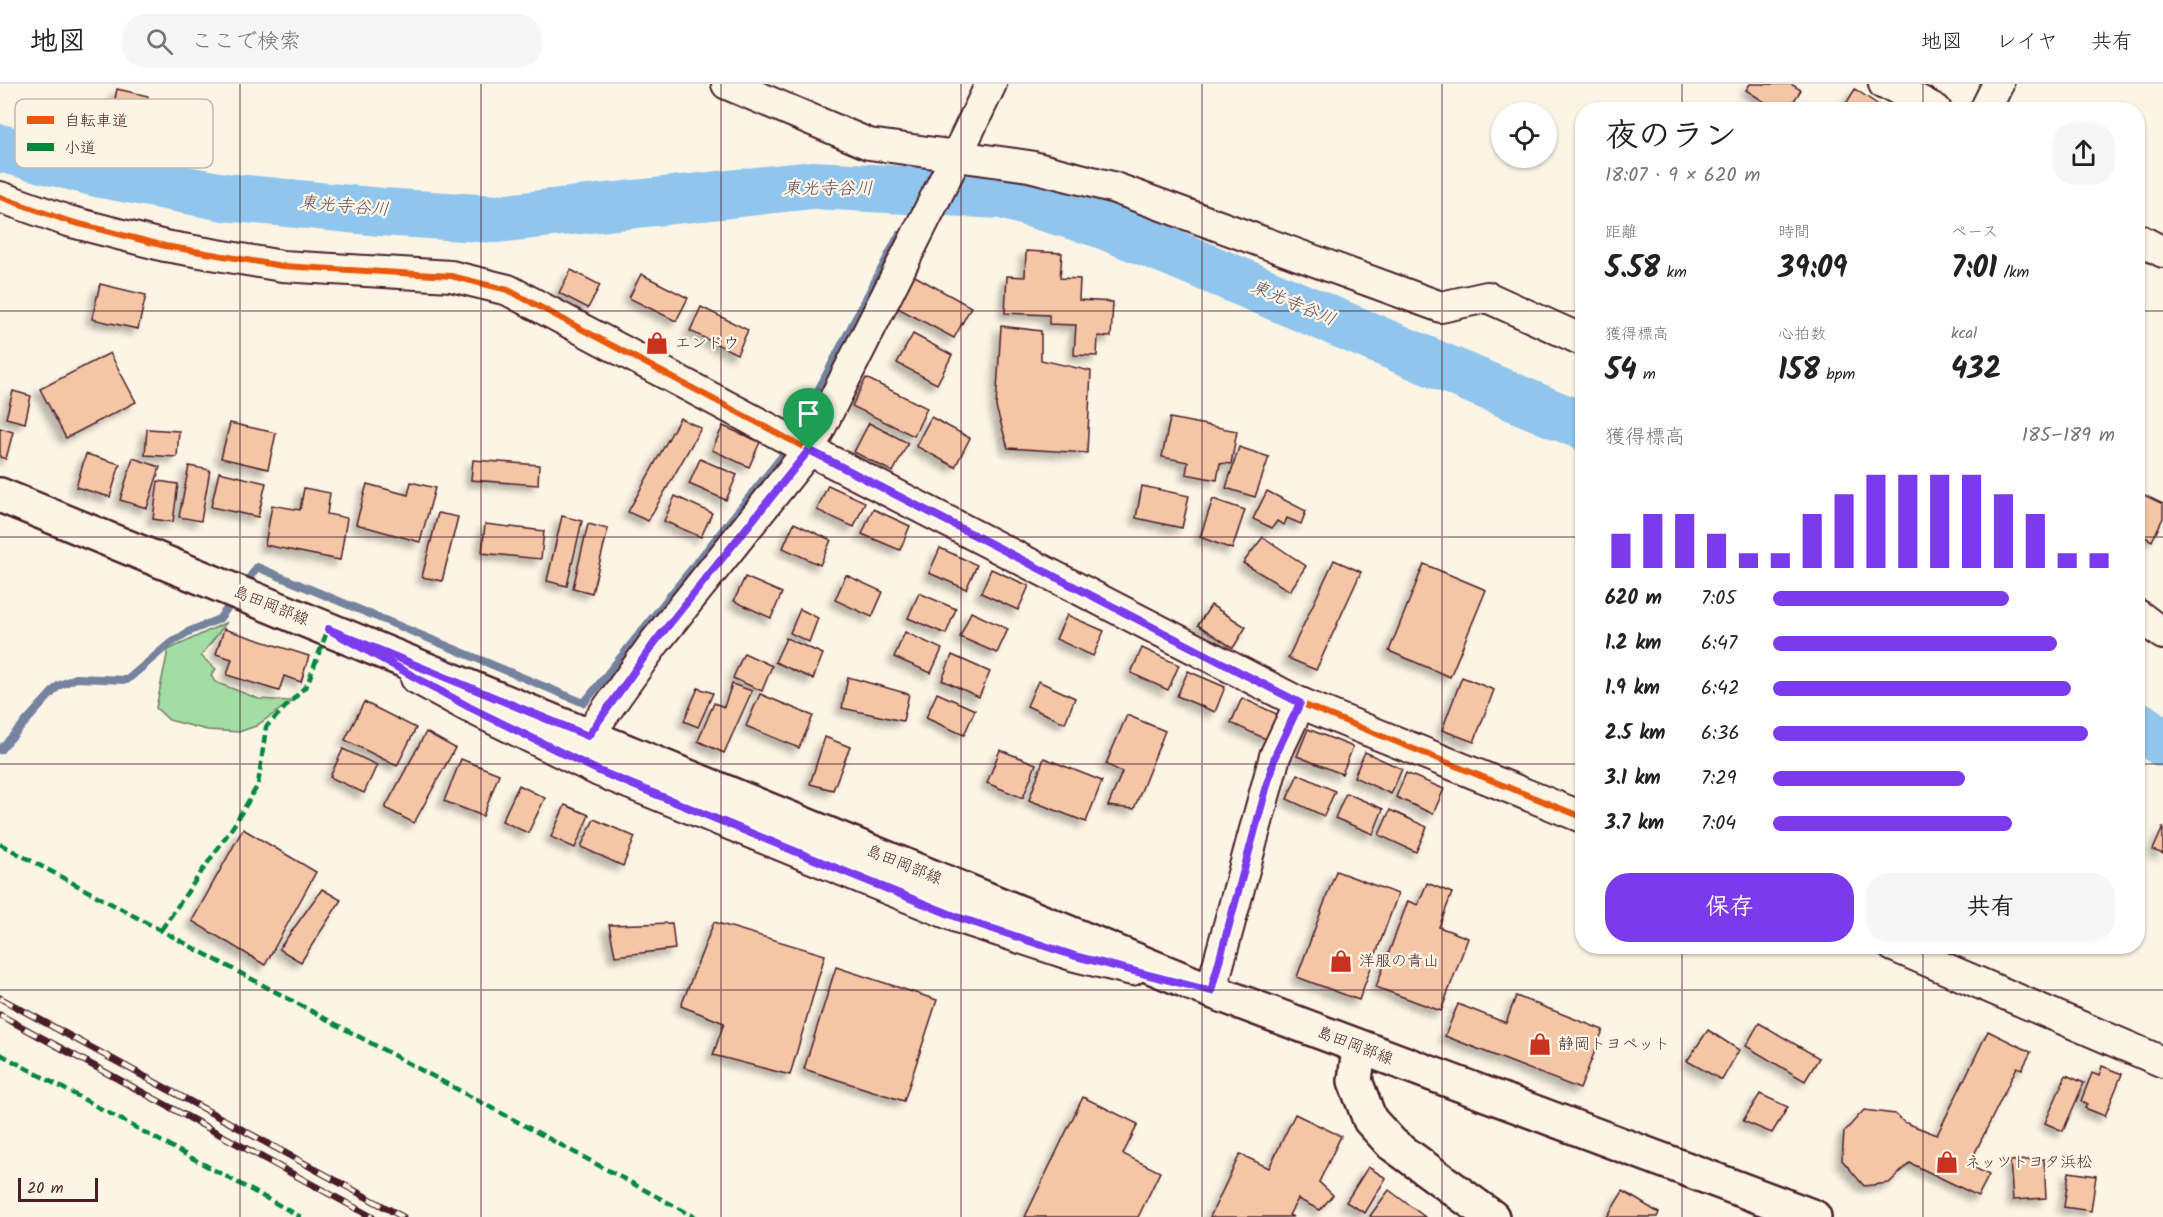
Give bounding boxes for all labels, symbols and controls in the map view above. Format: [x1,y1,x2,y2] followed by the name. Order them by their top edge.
[122,14,542,68] search box
[30,20,86,65] text: 地図
[143,25,176,58] icon: search
[191,25,301,60] text: ここで検索
[1921,26,1963,59] text: 地図
[1996,26,2058,59] text: レイヤ
[2091,26,2133,59] text: 共有
[15,99,213,168] legend
[1491,102,1557,168] map controls
[1491,102,1557,168] button: locate
[64,109,128,134] text: 自転車道
[1605,111,1737,164] text: 夜のラン
[2052,122,2115,185] button: share
[64,136,96,161] text: 小道
[1605,160,1760,192] text: 18:07 · 9 × 620 m
[783,175,873,204] water label: 東光寺谷川
[298,189,390,225] water label: 東光寺谷川
[1605,220,1637,245] text: 距離
[1778,220,1810,245] text: 時間
[1951,220,1998,245] text: ペース
[1605,245,1660,293] text: 5.58
[1778,245,1848,293] text: 39:09
[1951,245,1997,293] text: 7:01
[1660,260,1687,285] text: km
[1997,260,2029,285] text: /km
[1246,273,1340,335] water label: 東光寺谷川
[1951,321,1977,346] text: kcal
[1605,322,1669,347] text: 獲得標高
[1778,322,1826,347] text: 心拍数
[644,330,670,356] shop icon: エンドウ
[675,331,739,356] place label: エンドウ
[1951,346,2001,394] text: 432
[1605,347,1637,395] text: 54
[1778,347,1820,395] text: 158
[1637,362,1656,387] text: m
[1820,362,1855,387] text: bpm
[783,388,834,450] pin
[792,397,825,430] icon: arrive
[2022,420,2115,452] text: 185–189 m
[1605,422,1685,454] text: 獲得標高
[229,579,313,633] street label: 島田岡部線
[1605,583,1662,615] text: 620 m
[1701,583,1736,615] text: 7:05
[1605,628,1661,660] text: 1.2 km
[1701,628,1737,660] text: 6:47
[1605,673,1660,705] text: 1.9 km
[1701,673,1740,705] text: 6:42
[1605,718,1665,750] text: 2.5 km
[1701,718,1740,750] text: 6:36
[1605,763,1661,795] text: 3.1 km
[1701,763,1737,795] text: 7:29
[1605,808,1664,840] text: 3.7 km
[1701,808,1736,840] text: 7:04
[862,838,946,892] street label: 島田岡部線
[1605,873,1854,942] button: 保存
[1866,873,2115,942] button: 共有
[1328,948,1354,974] shop icon: 洋服の青山
[1359,949,1439,974] place label: 洋服の青山
[1313,1020,1397,1072] street label: 島田岡部線
[1527,1031,1553,1057] shop icon: 静岡トヨペット
[1558,1032,1670,1057] place label: 静岡トヨペット
[1934,1149,1960,1175] shop icon: ネッツトヨタ浜松
[1965,1150,2092,1175] place label: ネッツトヨタ浜松
[18,1175,98,1202] scale bar
[27,1176,63,1201] text: 20 m

